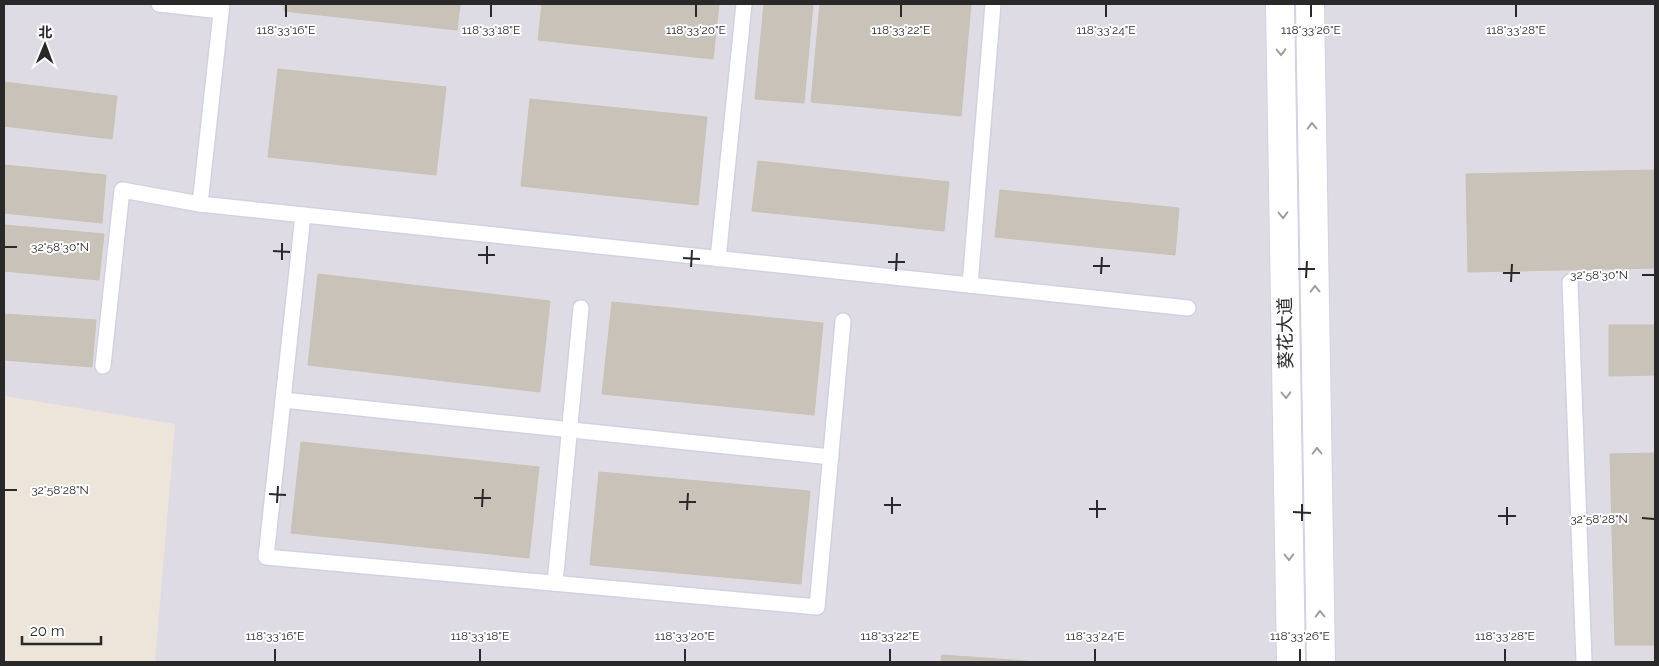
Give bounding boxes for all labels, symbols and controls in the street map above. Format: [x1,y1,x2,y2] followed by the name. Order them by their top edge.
[20,20,70,70] north arrow
[257,23,315,37] text: 118°33'16"E
[462,23,520,37] text: 118°33'18"E
[666,23,726,37] text: 118°33'20"E
[872,23,930,37] text: 118°33'22"E
[1076,23,1136,37] text: 118°33'24"E
[1281,23,1341,37] text: 118°33'26"E
[1486,23,1546,37] text: 118°33'28"E
[38,24,52,40] text: 北
[1275,49,1286,57] one-way arrow
[1307,122,1317,130] one-way arrow
[1278,212,1288,219] one-way arrow
[31,240,89,254] text: 32°58'30"N
[1570,268,1628,282] text: 32°58'30"N
[1310,284,1320,292] one-way arrow
[1274,297,1296,369] street label: 葵花大道
[1281,392,1291,399] one-way arrow
[1312,447,1323,455] one-way arrow
[31,483,89,497] text: 32°58'28"N
[1570,512,1628,526] text: 32°58'28"N
[1284,554,1294,562] one-way arrow
[1315,609,1325,617] one-way arrow
[22,614,101,646] scale bar
[30,622,65,640] text: 20 m
[246,629,304,643] text: 118°33'16"E
[451,629,509,643] text: 118°33'18"E
[655,629,715,643] text: 118°33'20"E
[861,629,919,643] text: 118°33'22"E
[1065,629,1125,643] text: 118°33'24"E
[1270,629,1330,643] text: 118°33'26"E
[1475,629,1535,643] text: 118°33'28"E

